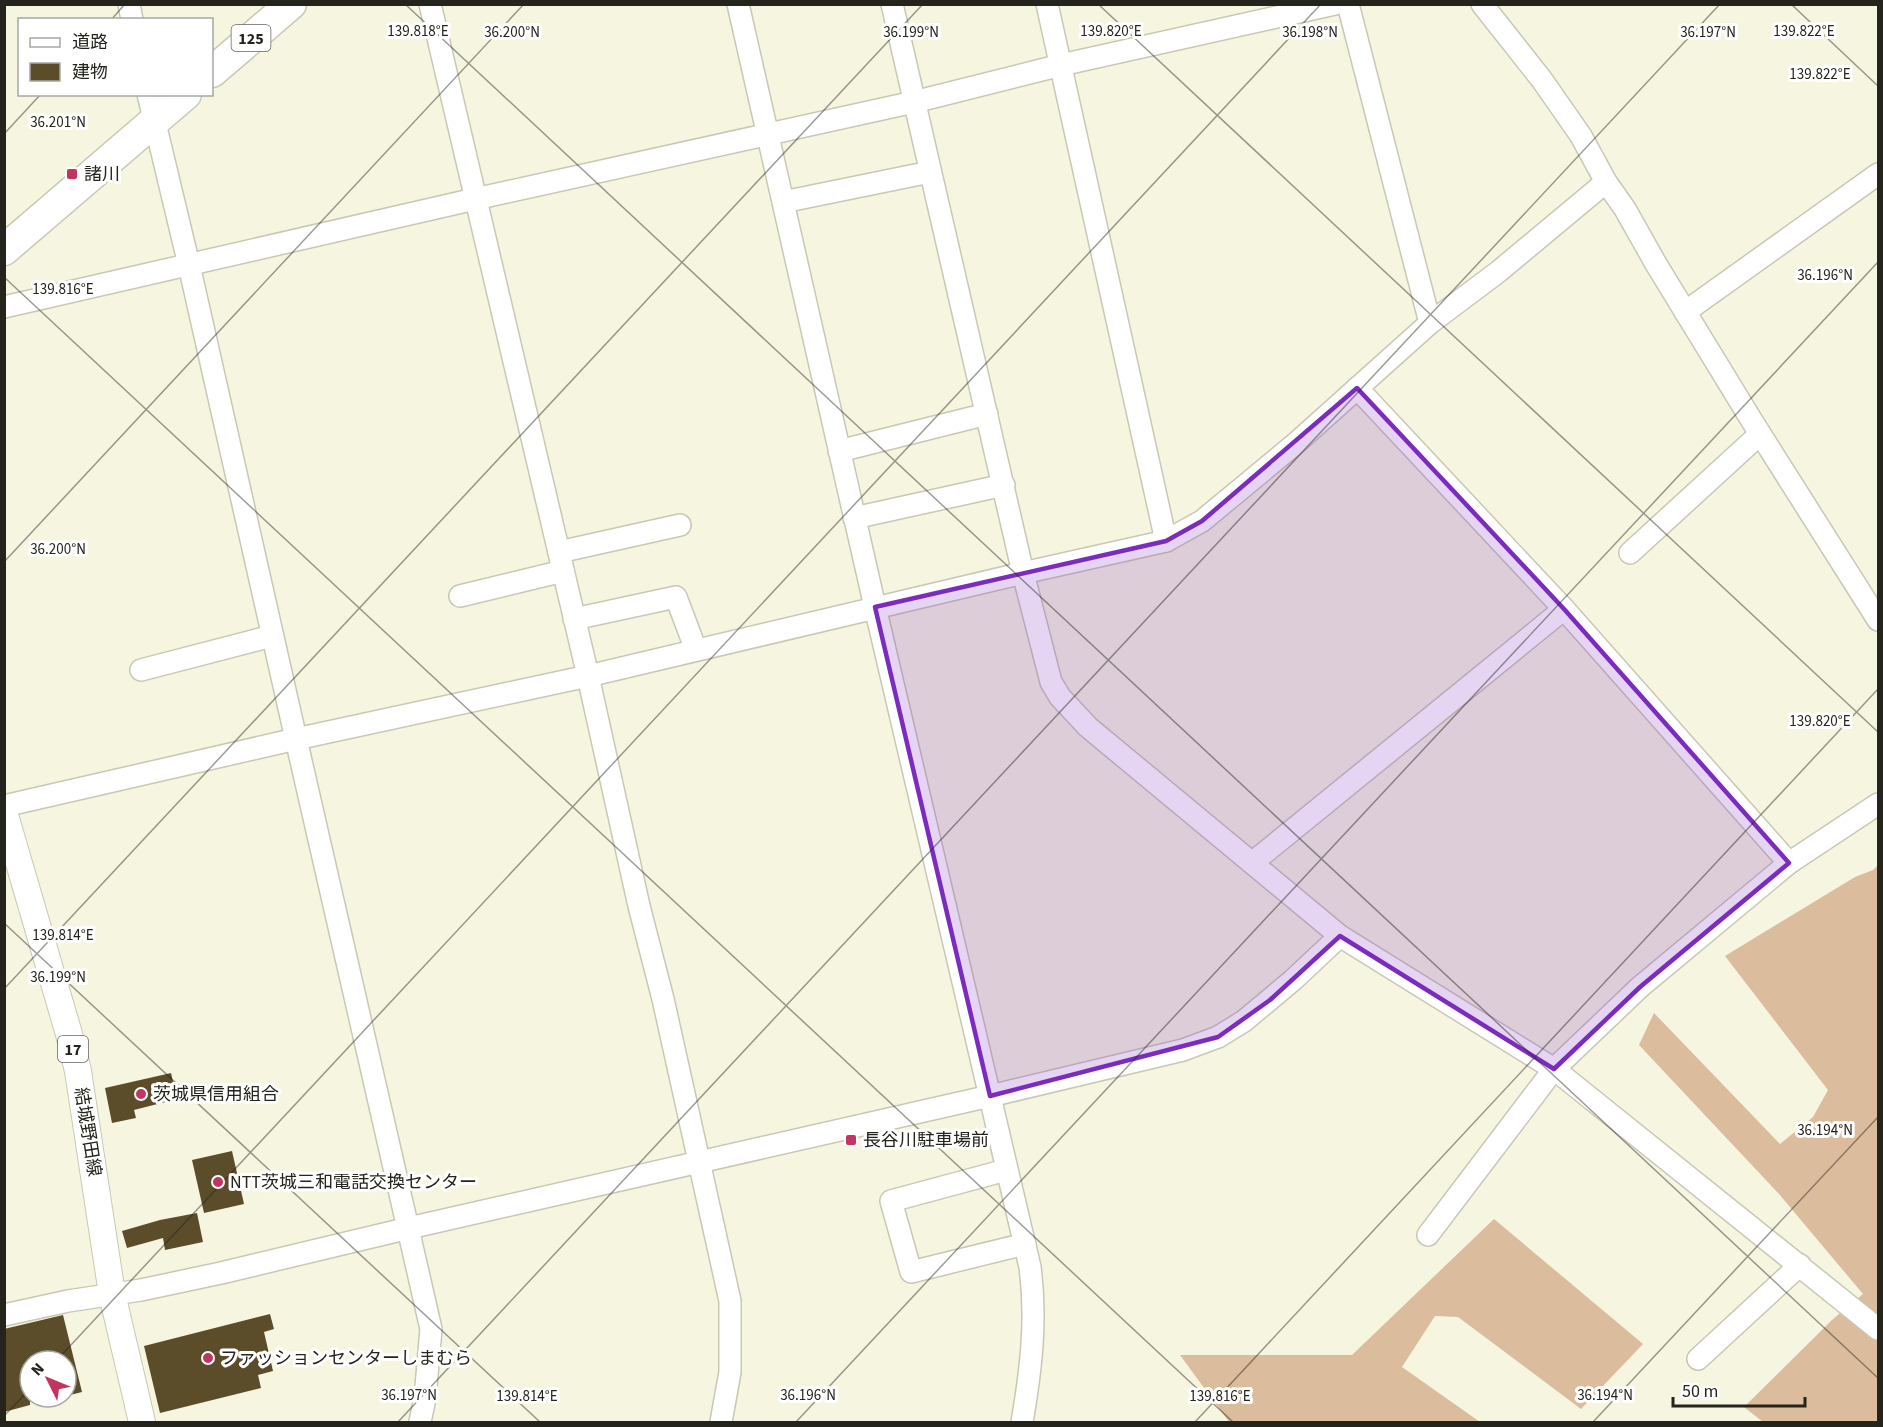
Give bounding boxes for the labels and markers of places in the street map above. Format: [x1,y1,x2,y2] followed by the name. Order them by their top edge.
[84,162,120,187] place label: 諸川
[65,167,79,181] marker: 諸川
[153,1082,279,1107] place label: 茨城県信用組合
[134,1087,148,1101] marker: 茨城県信用組合
[863,1128,989,1153] place label: 長谷川駐車場前
[844,1133,858,1147] marker: 長谷川駐車場前
[230,1170,477,1195] place label: NTT茨城三和電話交換センター
[211,1175,225,1189] marker: NTT茨城三和電話交換センター
[220,1346,472,1371] place label: ファッションセンターしまむら
[201,1351,215,1365] marker: ファッションセンターしまむら

